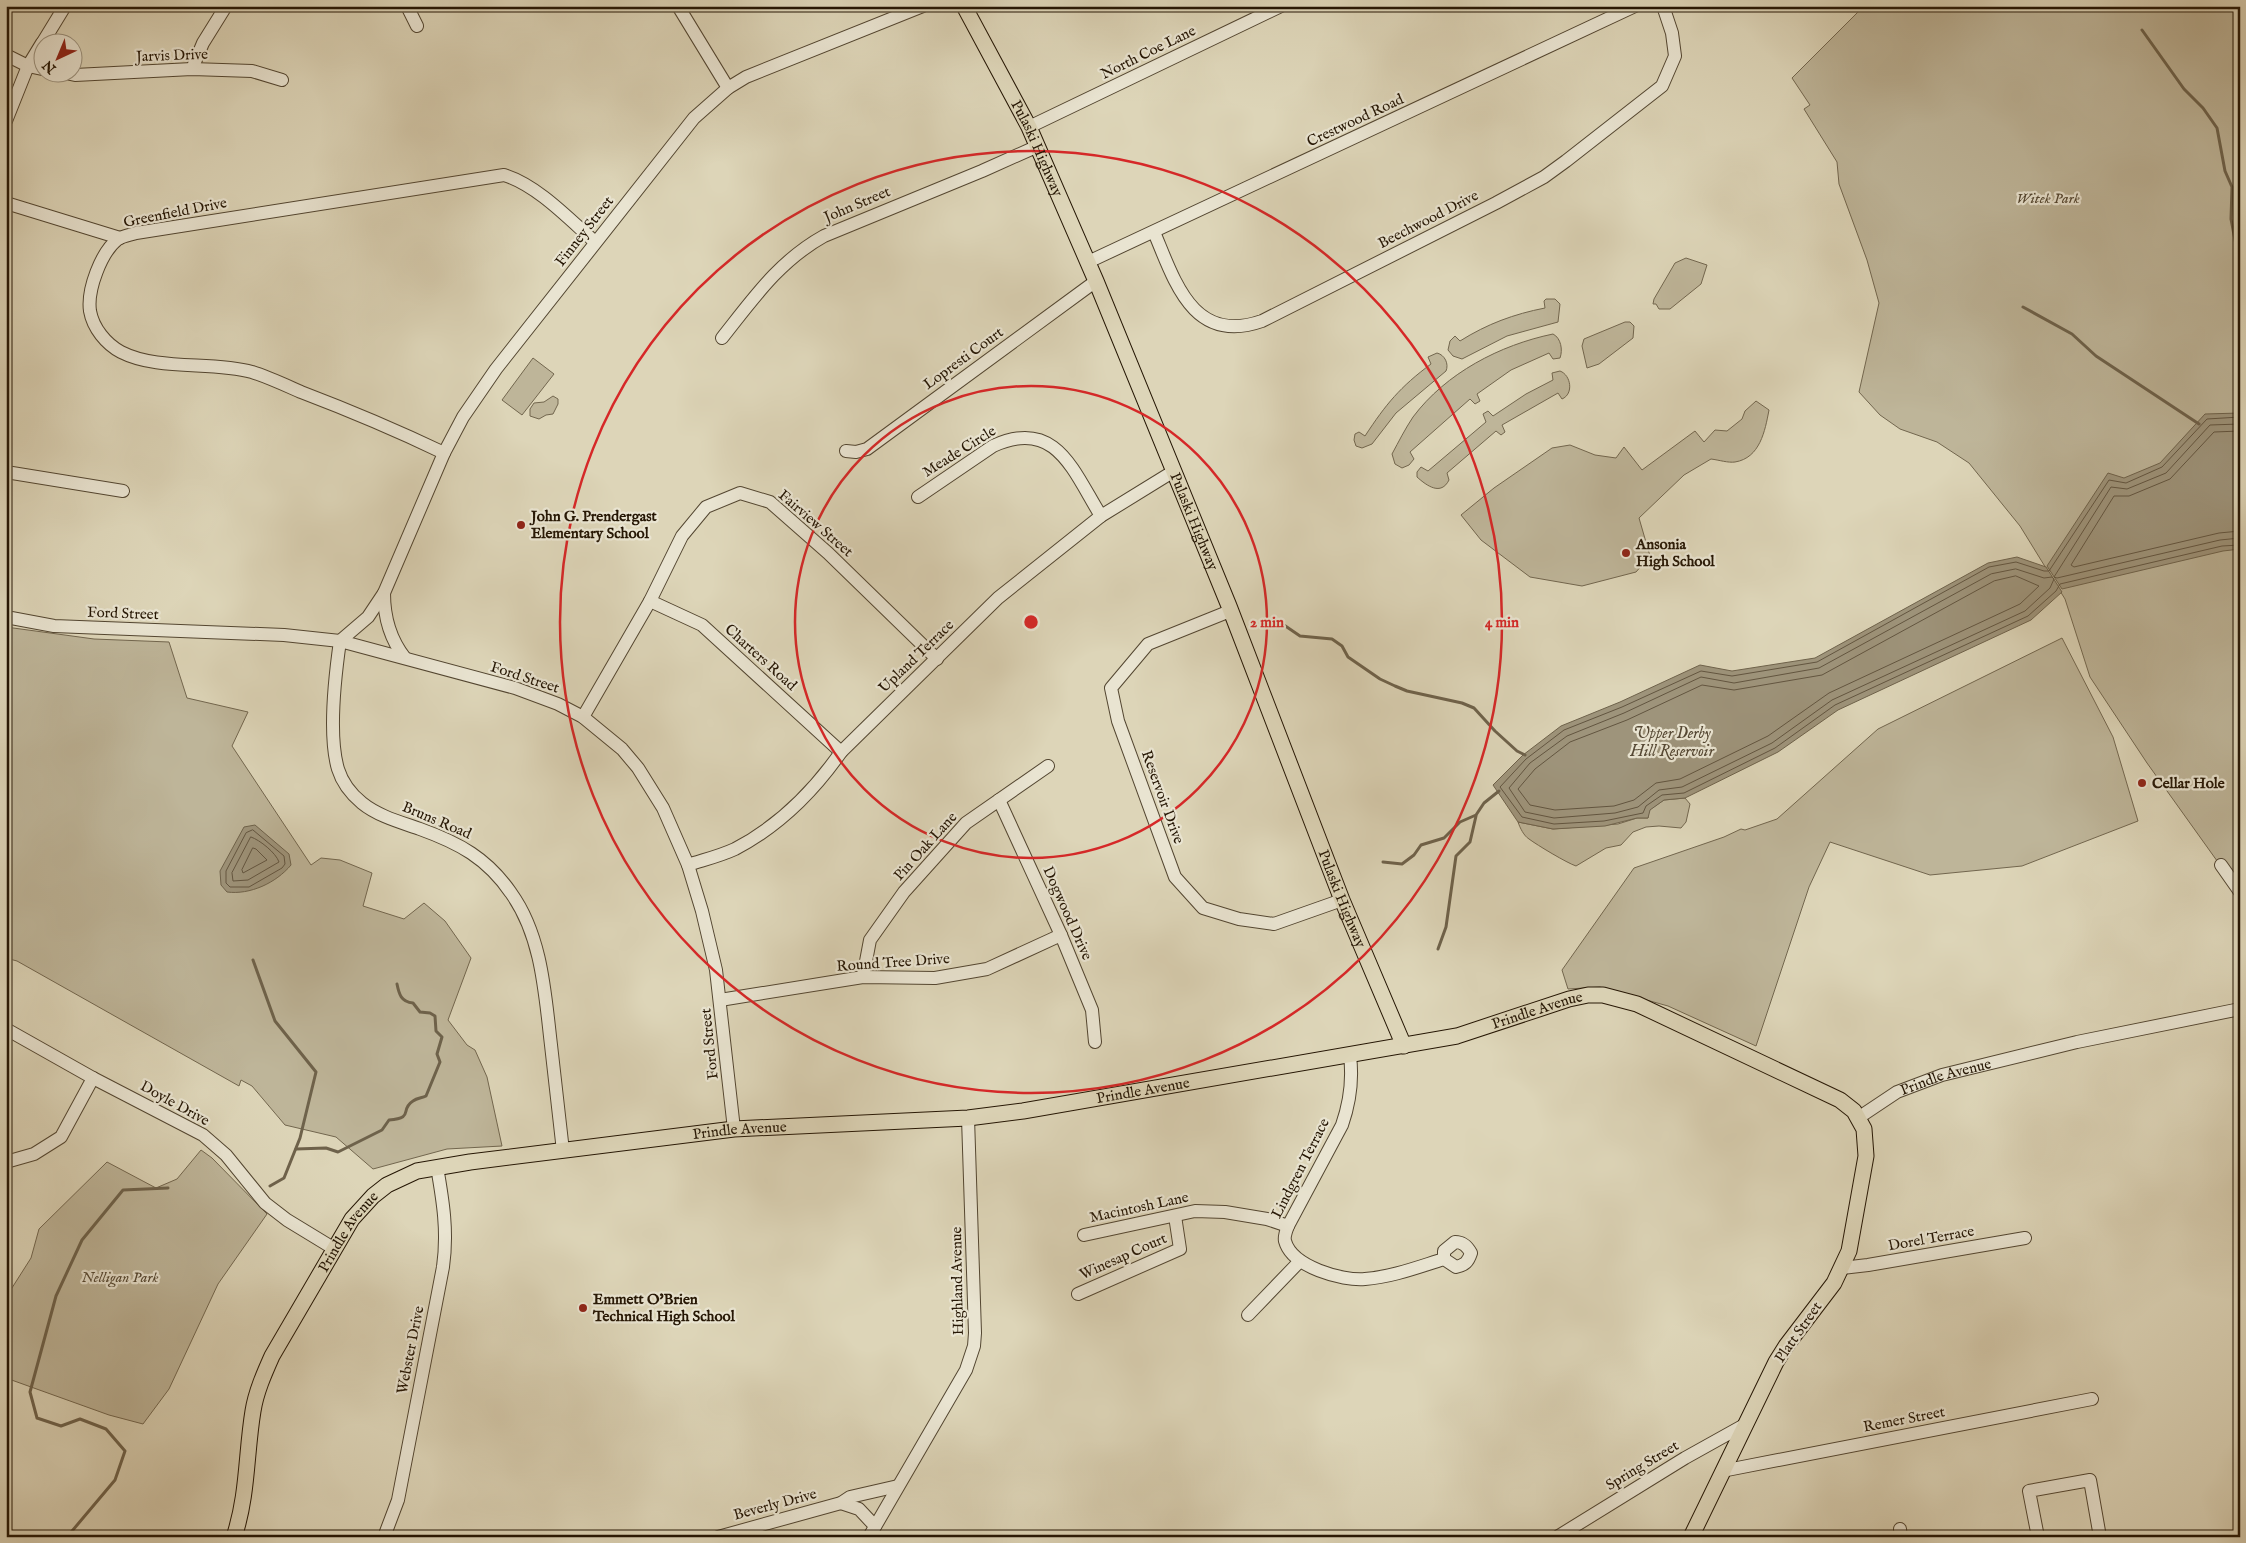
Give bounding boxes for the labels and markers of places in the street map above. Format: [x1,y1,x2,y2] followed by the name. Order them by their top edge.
[529,507,658,543] place label: John G. Prendergast Elementary School
[515,519,527,531] marker: John G. Prendergast Elementary School
[1635,535,1715,571] place label: Ansonia High School
[1620,547,1632,559] marker: Ansonia High School
[1022,613,1040,631] centre of rings
[2152,774,2225,793] place label: Cellar Hole
[2136,777,2148,789] marker: Cellar Hole
[592,1290,736,1326] place label: Emmett O'Brien Technical High School
[577,1302,589,1314] marker: Emmett O'Brien Technical High School

